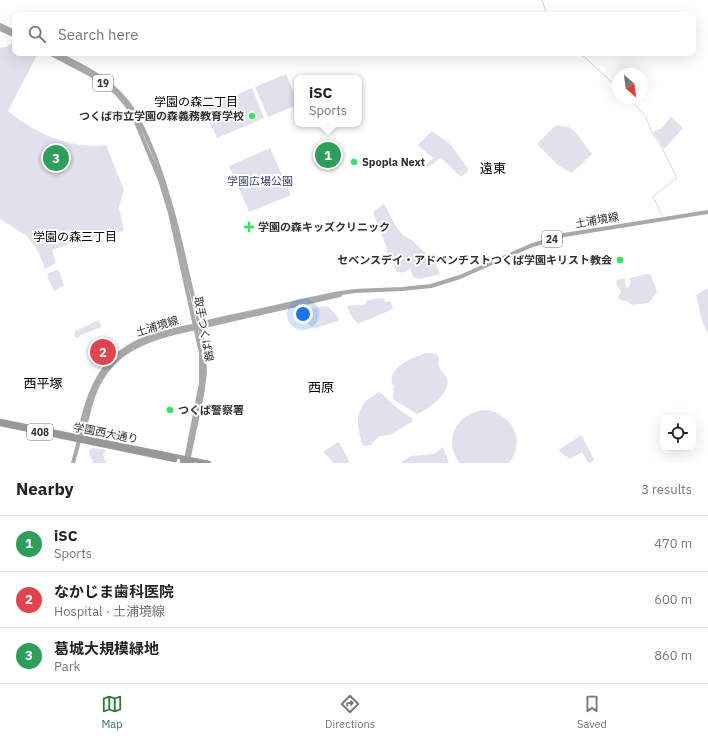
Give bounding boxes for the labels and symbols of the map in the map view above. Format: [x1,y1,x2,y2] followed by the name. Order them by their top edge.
[612,68,648,104] north arrow
[93,75,113,91] road number: 19
[154,94,238,109] district label: 学園の森二丁目
[79,109,244,123] place label: つくば市立学園の森義務教育学校
[247,111,257,121] marker: つくば市立学園の森義務教育学校
[315,140,341,170] pin: 1
[43,143,69,173] pin: 3
[362,155,425,169] place label: Spopla Next
[349,157,359,167] marker: Spopla Next
[480,160,506,177] district label: 遠東
[227,174,293,188] park label: 学園広場公園
[574,209,620,231] street label: 土浦境線
[258,220,390,234] place label: 学園の森キッズクリニック
[243,221,255,233] marker: 学園の森キッズクリニック
[33,229,117,244] district label: 学園の森三丁目
[542,231,562,247] road number: 24
[337,253,612,267] place label: セベンスデイ・アドベンチストつくば学園キリスト教会
[615,255,625,265] marker: セベンスデイ・アドベンチストつくば学園キリスト教会
[191,295,217,363] street label: 取手つくば線
[293,304,313,324] your location
[134,313,180,339] street label: 土浦境線
[90,337,116,367] pin: 2
[23,375,63,392] district label: 西平塚
[308,379,334,396] district label: 西原
[178,403,244,417] place label: つくば警察署
[165,405,175,415] marker: つくば警察署
[72,420,140,446] street label: 学園西大通り
[27,424,53,440] road number: 408

